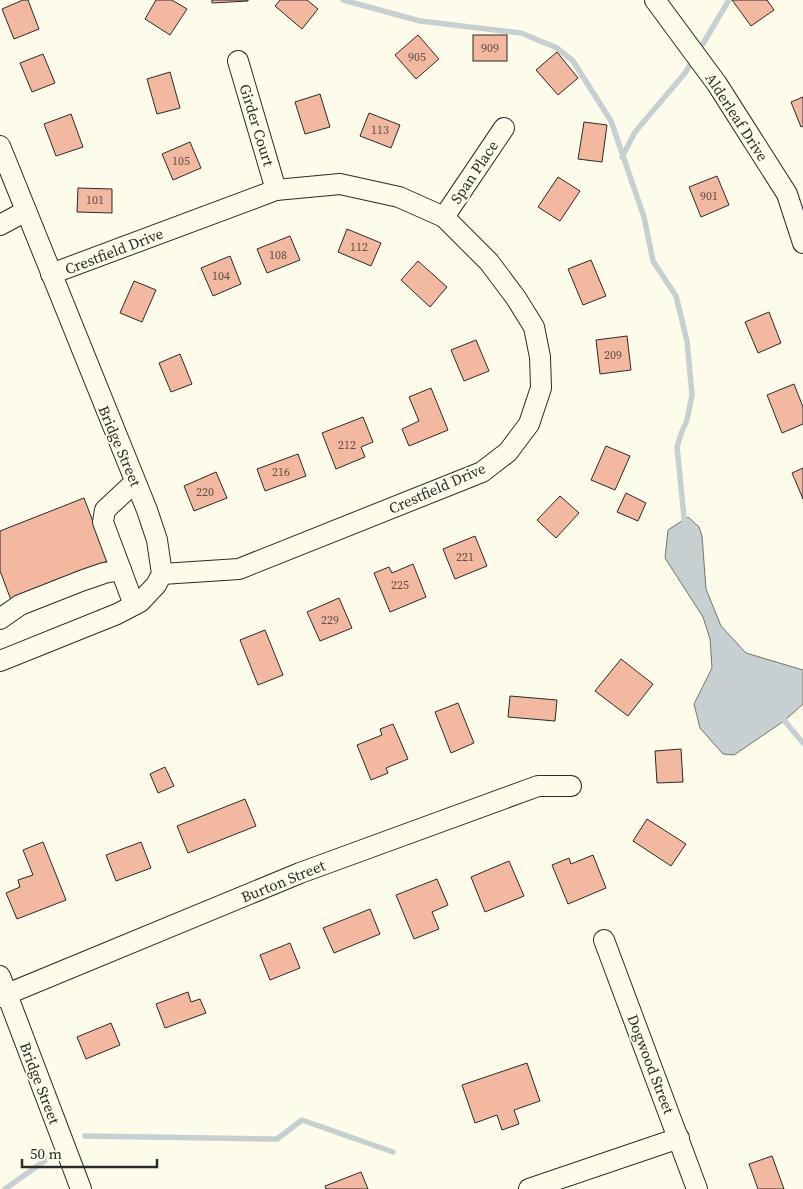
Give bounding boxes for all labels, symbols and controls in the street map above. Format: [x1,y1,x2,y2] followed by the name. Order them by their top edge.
[481,40,499,56] house number: 909
[408,49,426,65] house number: 905
[701,69,774,166] street label: Alderleaf Drive
[235,81,279,169] street label: Girder Court
[371,122,389,138] house number: 113
[445,136,503,208] street label: Span Place
[172,153,190,169] house number: 105
[700,188,718,204] house number: 901
[86,192,104,208] house number: 101
[62,222,167,279] street label: Crestfield Drive
[350,239,368,255] house number: 112
[269,247,287,263] house number: 108
[212,268,230,284] house number: 104
[604,347,622,363] house number: 209
[94,402,147,490] street label: Bridge Street
[338,437,356,453] house number: 212
[385,457,489,519] street label: Crestfield Drive
[272,464,290,480] house number: 216
[196,484,214,500] house number: 220
[456,549,474,565] house number: 221
[391,577,409,593] house number: 225
[321,612,339,628] house number: 229
[238,855,328,907] street label: Burton Street
[622,1011,680,1117] street label: Dogwood Street
[15,1039,65,1127] street label: Bridge Street
[22,1136,158,1168] scale bar
[30,1143,62,1164] text: 50 m

